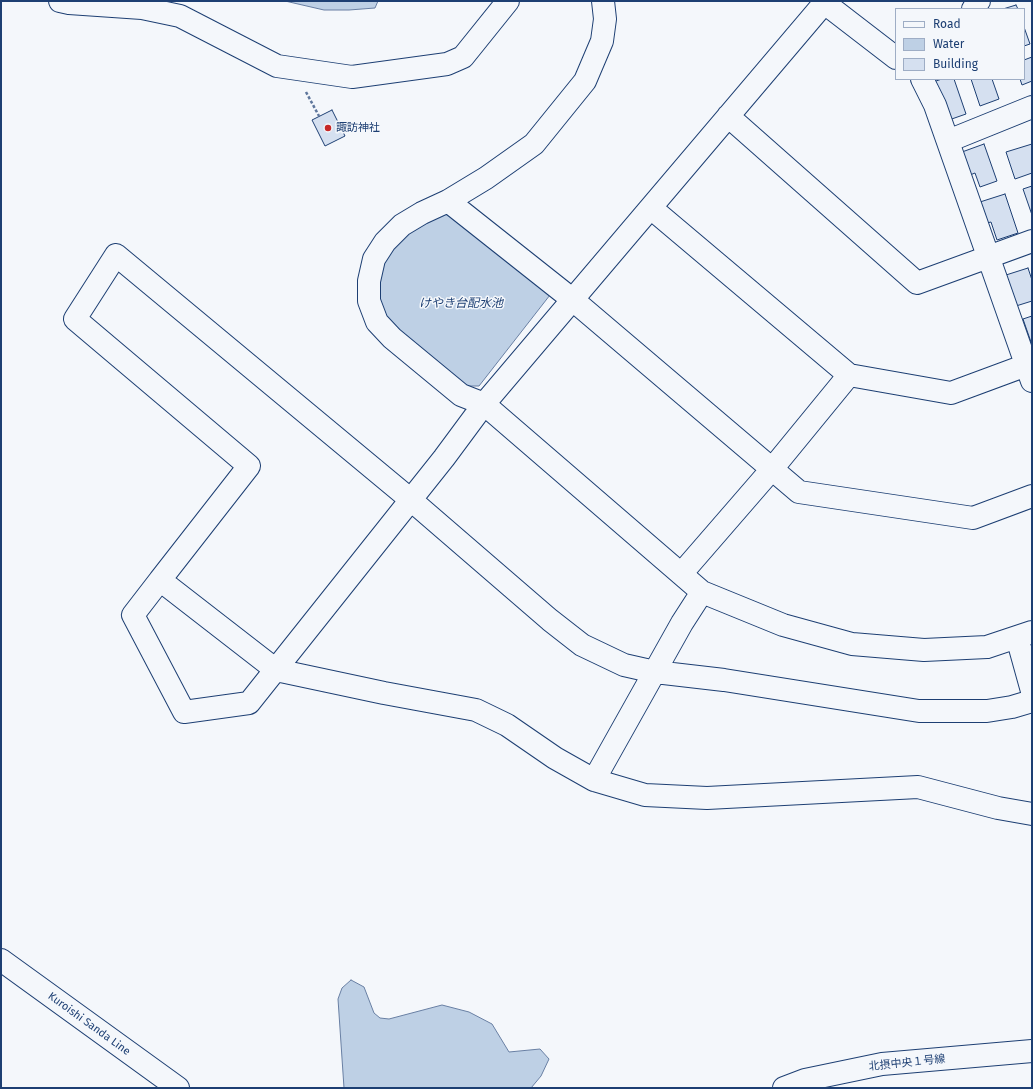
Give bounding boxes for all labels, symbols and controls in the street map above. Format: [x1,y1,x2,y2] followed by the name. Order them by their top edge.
[895,8,1025,80] legend
[933,17,961,31] text: Road
[933,37,964,51] text: Water
[933,57,978,71] text: Building
[336,121,380,135] place label: 諏訪神社
[323,123,333,133] marker: 諏訪神社
[419,297,503,311] water label: けやき台配水池
[45,990,133,1058] street label: Kuroishi Sanda Line
[868,1052,946,1074] street label: 北摂中央１号線

